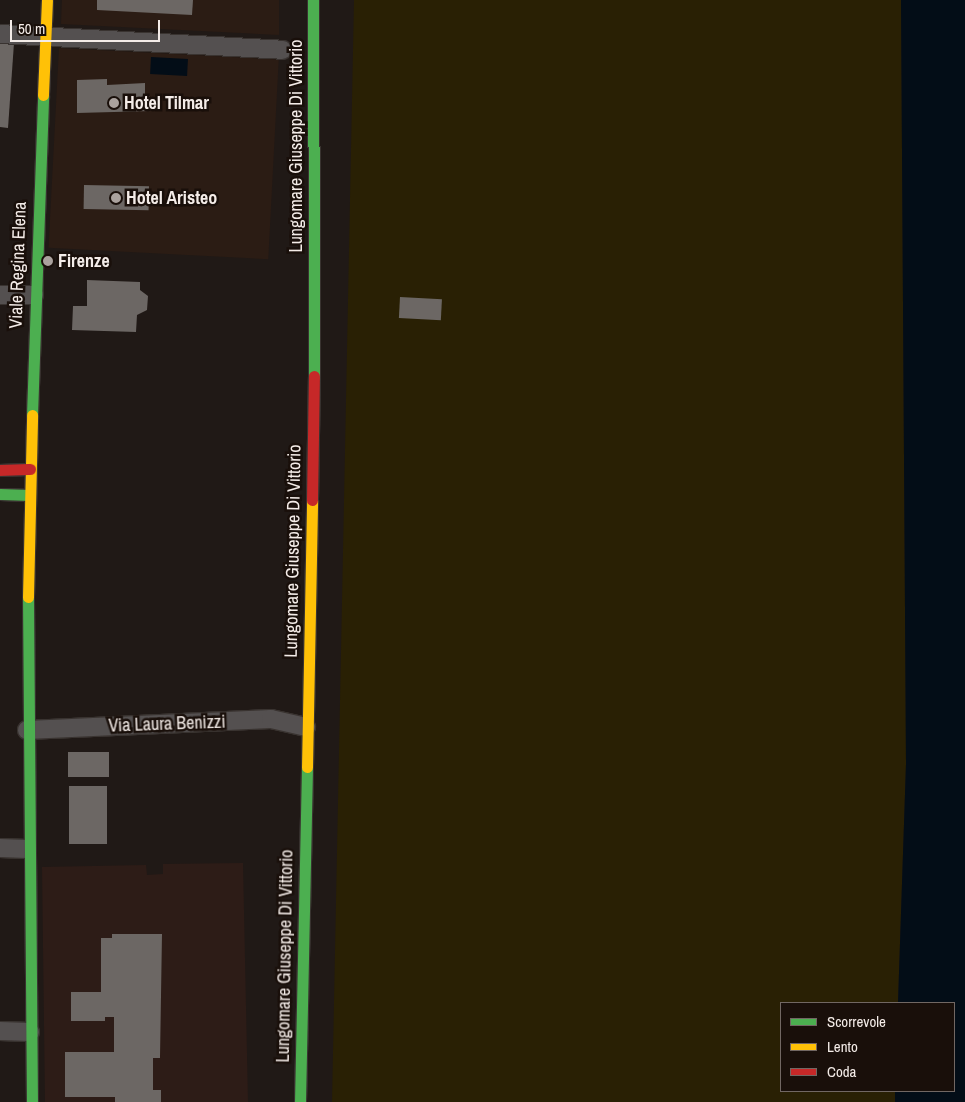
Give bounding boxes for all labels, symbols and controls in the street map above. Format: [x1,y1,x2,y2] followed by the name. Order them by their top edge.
[12,10,162,42] scale bar
[18,18,45,39] text: 50 m
[285,39,307,253] street label: Lungomare Giuseppe Di Vittorio
[124,92,209,114] place label: Hotel Tilmar
[108,97,120,109] marker: Hotel Tilmar
[126,187,218,209] place label: Hotel Aristeo
[110,192,122,204] marker: Hotel Aristeo
[5,201,31,329] street label: Viale Regina Elena
[58,250,110,272] place label: Firenze
[42,255,54,267] marker: Firenze
[280,444,306,658] street label: Lungomare Giuseppe Di Vittorio
[108,711,226,737] street label: Via Laura Benizzi
[272,849,298,1063] street label: Lungomare Giuseppe Di Vittorio
[780,1002,955,1092] legend
[827,1011,886,1032] text: Scorrevole
[827,1036,858,1057] text: Lento
[827,1061,856,1082] text: Coda

